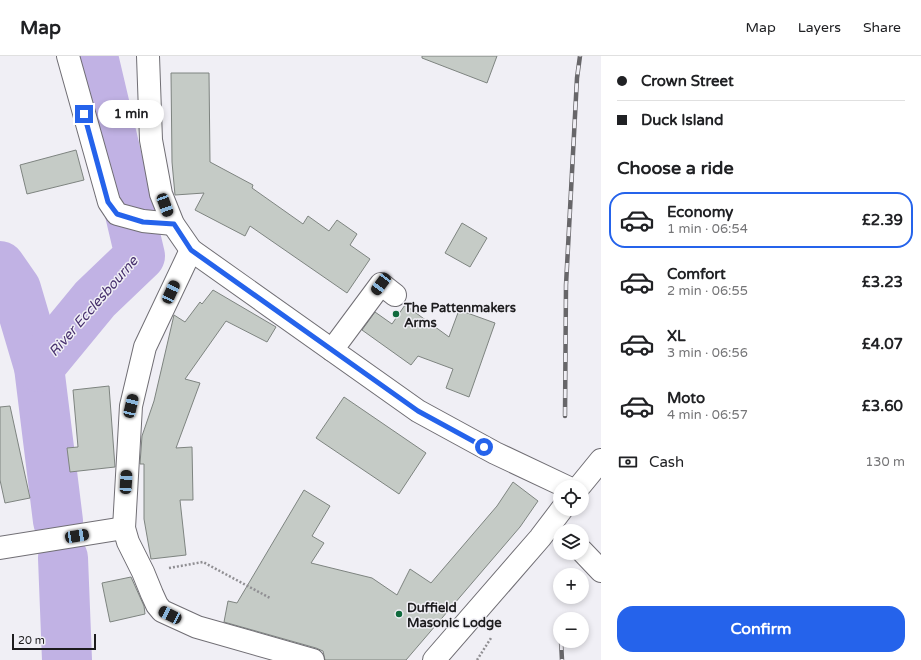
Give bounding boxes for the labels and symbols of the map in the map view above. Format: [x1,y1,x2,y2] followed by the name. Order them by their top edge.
[98,100,164,128] callout: 1 min
[75,105,93,123] route end
[155,192,175,218] car
[45,252,142,360] water label: River Ecclesbourne
[369,271,393,297] car
[160,279,182,305] car
[403,300,516,331] place label: The Pattenmakers Arms
[391,309,401,319] marker: The Pattenmakers Arms
[122,393,140,419] car
[475,438,493,456] route start
[119,470,133,494] car
[64,528,90,544] car
[407,600,502,631] place label: Duffield Masonic Lodge
[157,604,183,626] car
[394,609,404,619] marker: Duffield Masonic Lodge
[12,632,96,651] scale bar

